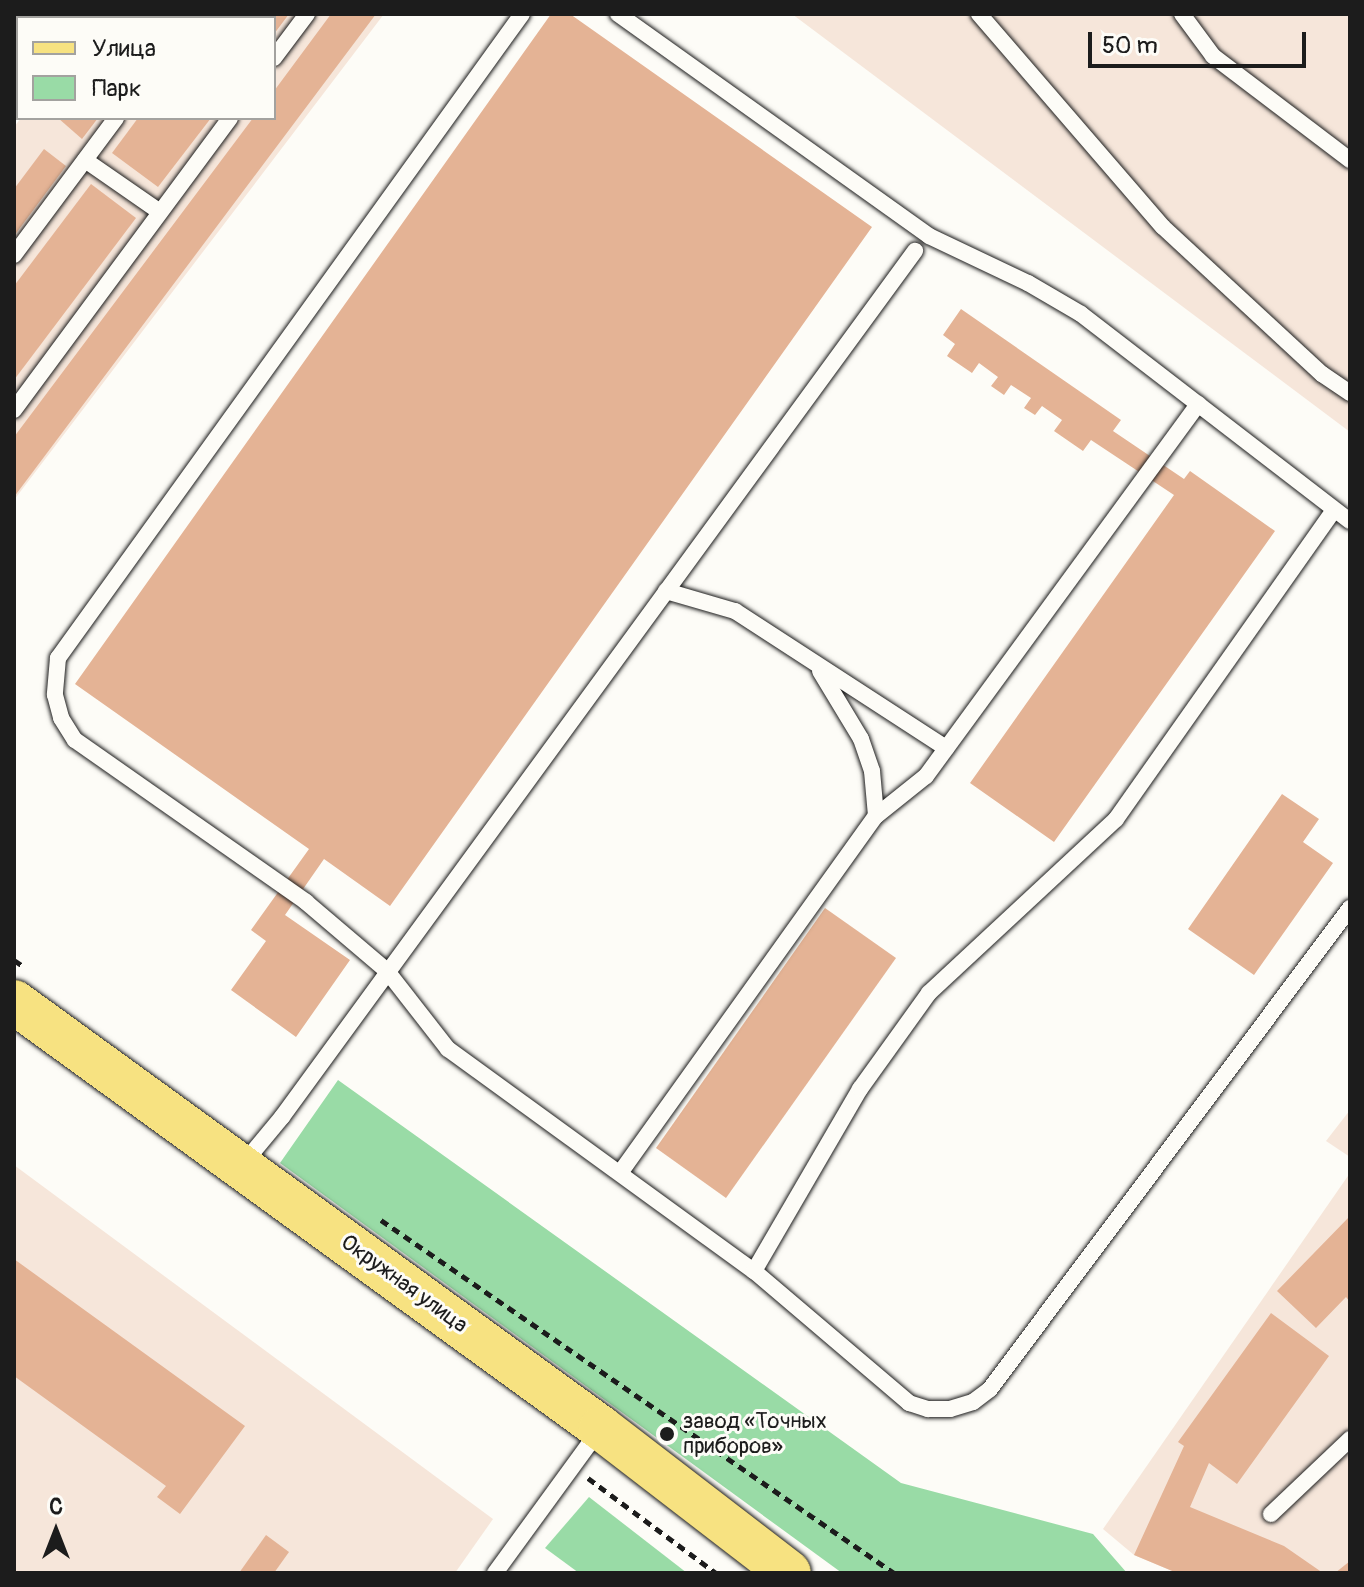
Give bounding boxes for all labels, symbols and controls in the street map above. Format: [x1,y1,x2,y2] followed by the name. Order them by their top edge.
[16,16,276,120] legend
[1092,16,1310,66] scale bar
[1102,31,1158,60] text: 50 m
[92,34,156,63] text: Улица
[92,74,141,103] text: Парк
[335,1229,473,1339] street label: Окружная улица
[683,1408,827,1460] place label: завод «Точных приборов»
[658,1425,676,1443] marker: завод «Точных приборов»
[16,1491,96,1571] north arrow
[49,1493,63,1521] text: С

